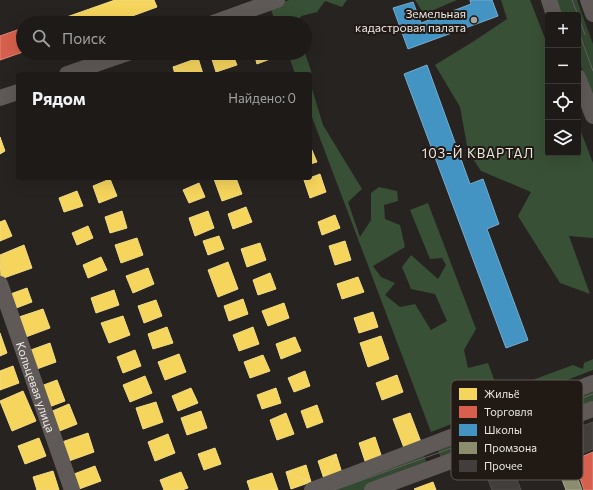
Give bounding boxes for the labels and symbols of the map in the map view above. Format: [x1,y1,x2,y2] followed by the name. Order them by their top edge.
[355,6,466,34] place label: Земельная кадастровая палата
[469,15,479,25] marker: Земельная кадастровая палата
[422,145,534,161] district label: 103-Й КВАРТАЛ
[14,340,58,434] street label: Кольцевая улица
[451,380,583,480] legend
[484,387,520,400] text: Жильё
[484,405,533,418] text: Торговля
[484,423,522,436] text: Школы
[484,441,537,454] text: Промзона
[484,459,523,472] text: Прочее

